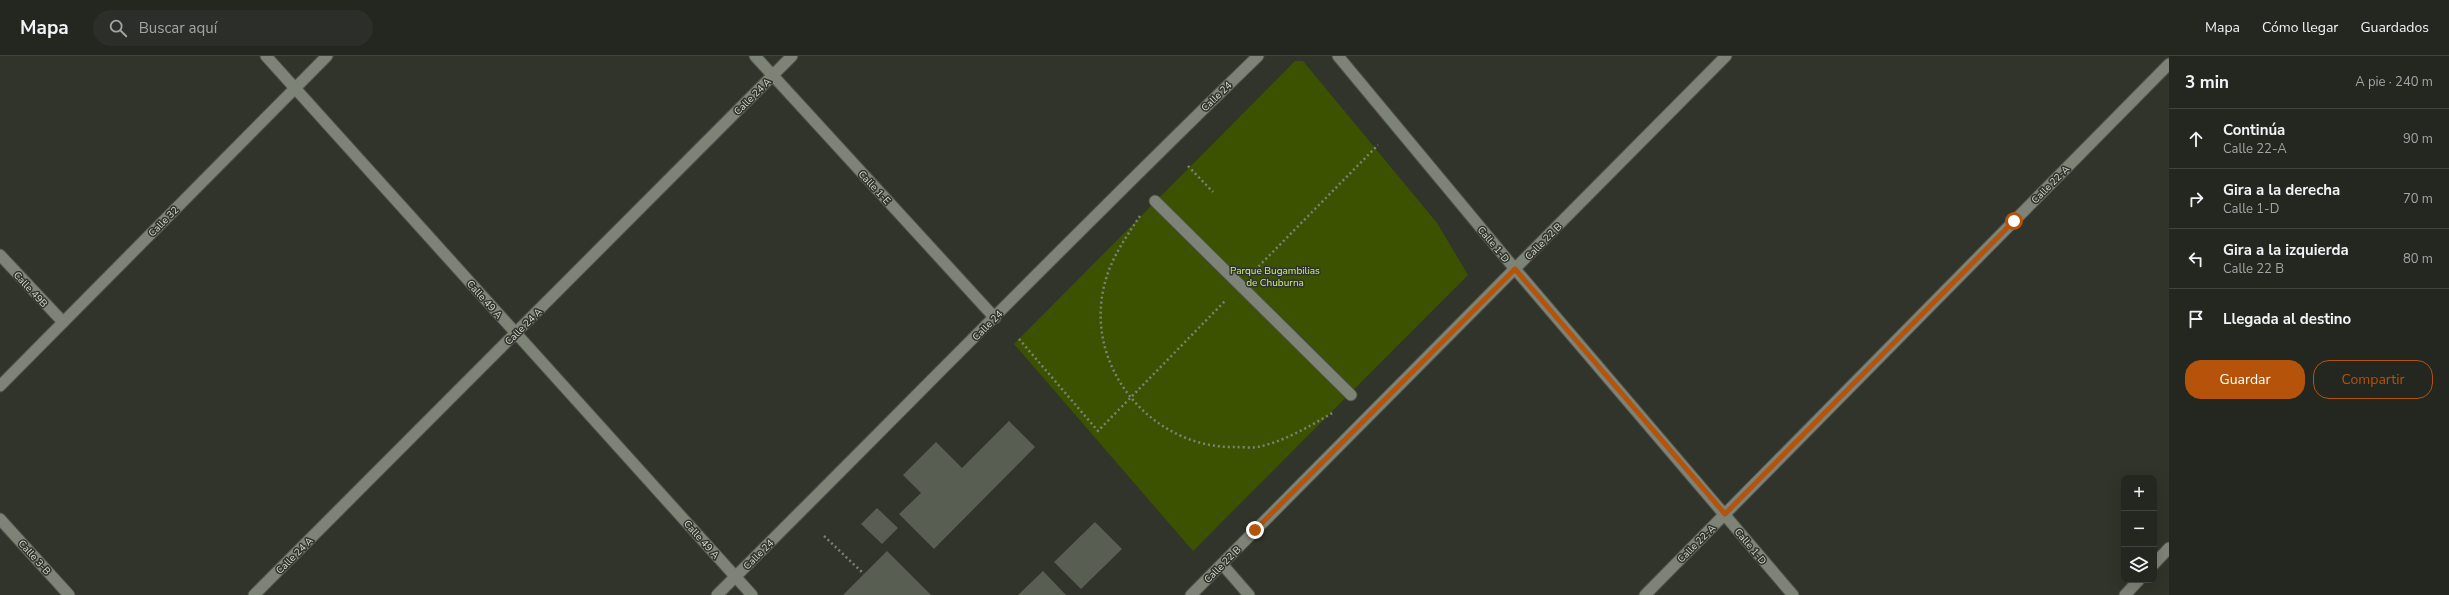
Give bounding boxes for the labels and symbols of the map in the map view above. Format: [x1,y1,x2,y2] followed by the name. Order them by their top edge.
[731,74,775,118] street label: Calle 24 A
[1198,79,1235,115] street label: Calle 24
[2028,162,2073,207] street label: Calle 22-A
[855,168,894,208] street label: Calle 1-E
[145,203,182,240] street label: Calle 32
[2005,212,2023,230] route start
[1522,220,1565,263] street label: Calle 22 B
[1474,224,1513,266] street label: Calle 1-D
[1230,264,1320,290] park label: Parque Bugambilias de Chuburna
[10,269,51,311] street label: Calle 49B
[463,277,506,323] street label: Calle 49 A
[502,304,546,348] street label: Calle 24 A
[969,307,1006,344] street label: Calle 24
[680,517,723,563] street label: Calle 49 A
[1246,521,1264,539] route end
[1674,521,1719,566] street label: Calle 22-A
[1731,526,1770,568] street label: Calle 1-D
[273,533,317,577] street label: Calle 24 A
[740,536,777,573] street label: Calle 24
[15,537,54,578] street label: Calle 3-B
[1201,543,1244,586] street label: Calle 22 B

